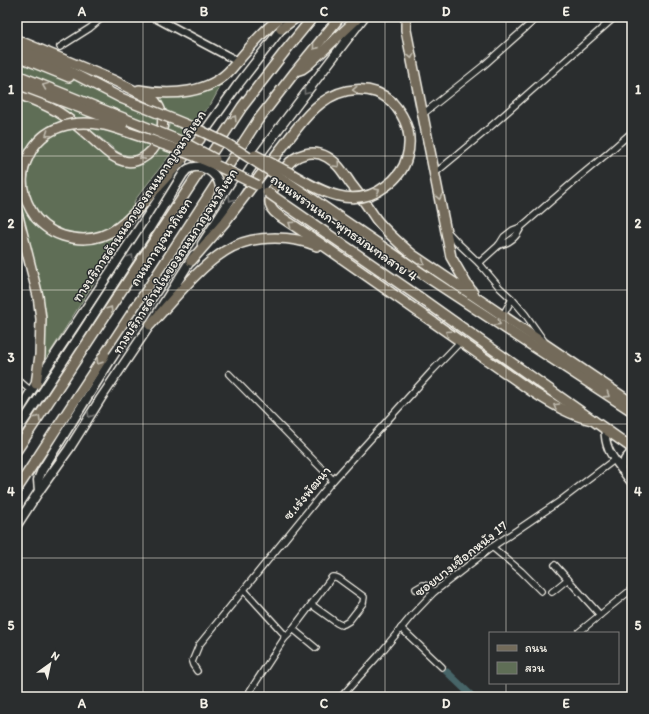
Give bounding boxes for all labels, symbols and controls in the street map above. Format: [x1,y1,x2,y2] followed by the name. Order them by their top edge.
[77,4,87,19] text: A
[200,4,209,19] text: B
[320,4,329,19] text: C
[442,4,451,19] text: D
[562,4,570,19] text: E
[312,43,319,50] one-way arrow
[407,52,415,59] one-way arrow
[8,82,14,97] text: 1
[635,82,641,97] text: 1
[41,83,49,91] one-way arrow
[352,86,358,94] one-way arrow
[303,88,310,95] one-way arrow
[68,107,210,305] street label: ทางบริการด้านนอกของถนนกาญจนาภิเษก
[229,115,237,122] one-way arrow
[45,129,52,136] one-way arrow
[139,153,146,160] one-way arrow
[332,160,340,168] one-way arrow
[108,165,242,357] street label: ทางบริการด้านในของถนนกาญจนาภิเษก
[267,171,421,286] street label: ถนนพรานนก-พุทธมณฑลสาย 4
[373,188,381,196] one-way arrow
[434,194,442,200] one-way arrow
[126,195,196,289] street label: ถนนกาญจนาภิเษก
[228,195,236,202] one-way arrow
[8,216,15,231] text: 2
[635,216,642,231] text: 2
[288,221,295,228] one-way arrow
[126,254,133,261] one-way arrow
[418,257,425,264] one-way arrow
[105,306,112,313] one-way arrow
[494,319,501,326] one-way arrow
[446,331,453,338] one-way arrow
[7,350,15,365] text: 3
[634,350,642,365] text: 3
[97,358,104,365] one-way arrow
[603,390,610,398] one-way arrow
[553,403,560,411] one-way arrow
[87,411,94,418] one-way arrow
[34,415,41,422] one-way arrow
[279,462,335,524] street label: ซ.เร่งพัฒนา
[7,484,15,499] text: 4
[634,484,642,499] text: 4
[411,517,511,601] street label: ซอยบางเชือกหนัง 17
[8,618,15,633] text: 5
[635,618,642,633] text: 5
[489,632,619,684] legend
[525,641,547,655] text: ถนน
[30,644,70,684] north arrow
[49,649,62,664] text: N
[525,661,545,675] text: สวน
[77,696,87,711] text: A
[200,696,209,711] text: B
[320,696,329,711] text: C
[442,696,451,711] text: D
[562,696,570,711] text: E

